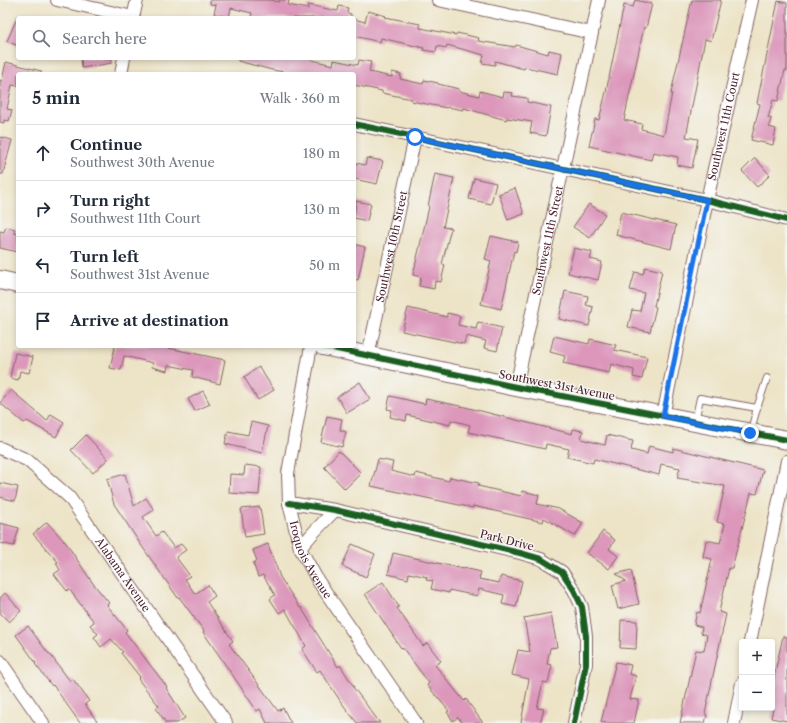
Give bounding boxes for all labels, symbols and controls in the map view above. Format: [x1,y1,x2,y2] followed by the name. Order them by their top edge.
[16,16,356,60] search box
[30,27,52,49] icon: search
[62,29,147,48] text: Search here
[705,71,743,182] street label: Southwest 11th Court
[32,88,80,108] text: 5 min
[260,90,340,106] text: Walk · 360 m
[406,128,424,146] route start
[70,135,142,154] text: Continue
[32,142,54,164] icon: ahead
[303,145,340,161] text: 180 m
[70,154,215,170] text: Southwest 30th Avenue
[529,184,566,296] street label: Southwest 11th Street
[373,189,410,304] street label: Southwest 10th Street
[70,191,150,210] text: Turn right
[32,198,54,220] icon: right
[304,201,340,217] text: 130 m
[70,210,201,226] text: Southwest 11th Court
[70,247,139,266] text: Turn left
[32,254,54,276] icon: left
[309,257,340,273] text: 50 m
[70,266,209,282] text: Southwest 31st Avenue
[32,310,54,332] icon: arrive
[70,311,229,330] text: Arrive at destination
[498,367,616,403] street label: Southwest 31st Avenue
[741,424,759,442] route end
[287,519,335,601] street label: Iroquois Avenue
[479,527,535,553] street label: Park Drive
[92,534,154,614] street label: Alabama Avenue
[739,639,775,711] map controls
[739,639,775,675] button: +
[739,675,775,711] button: −

